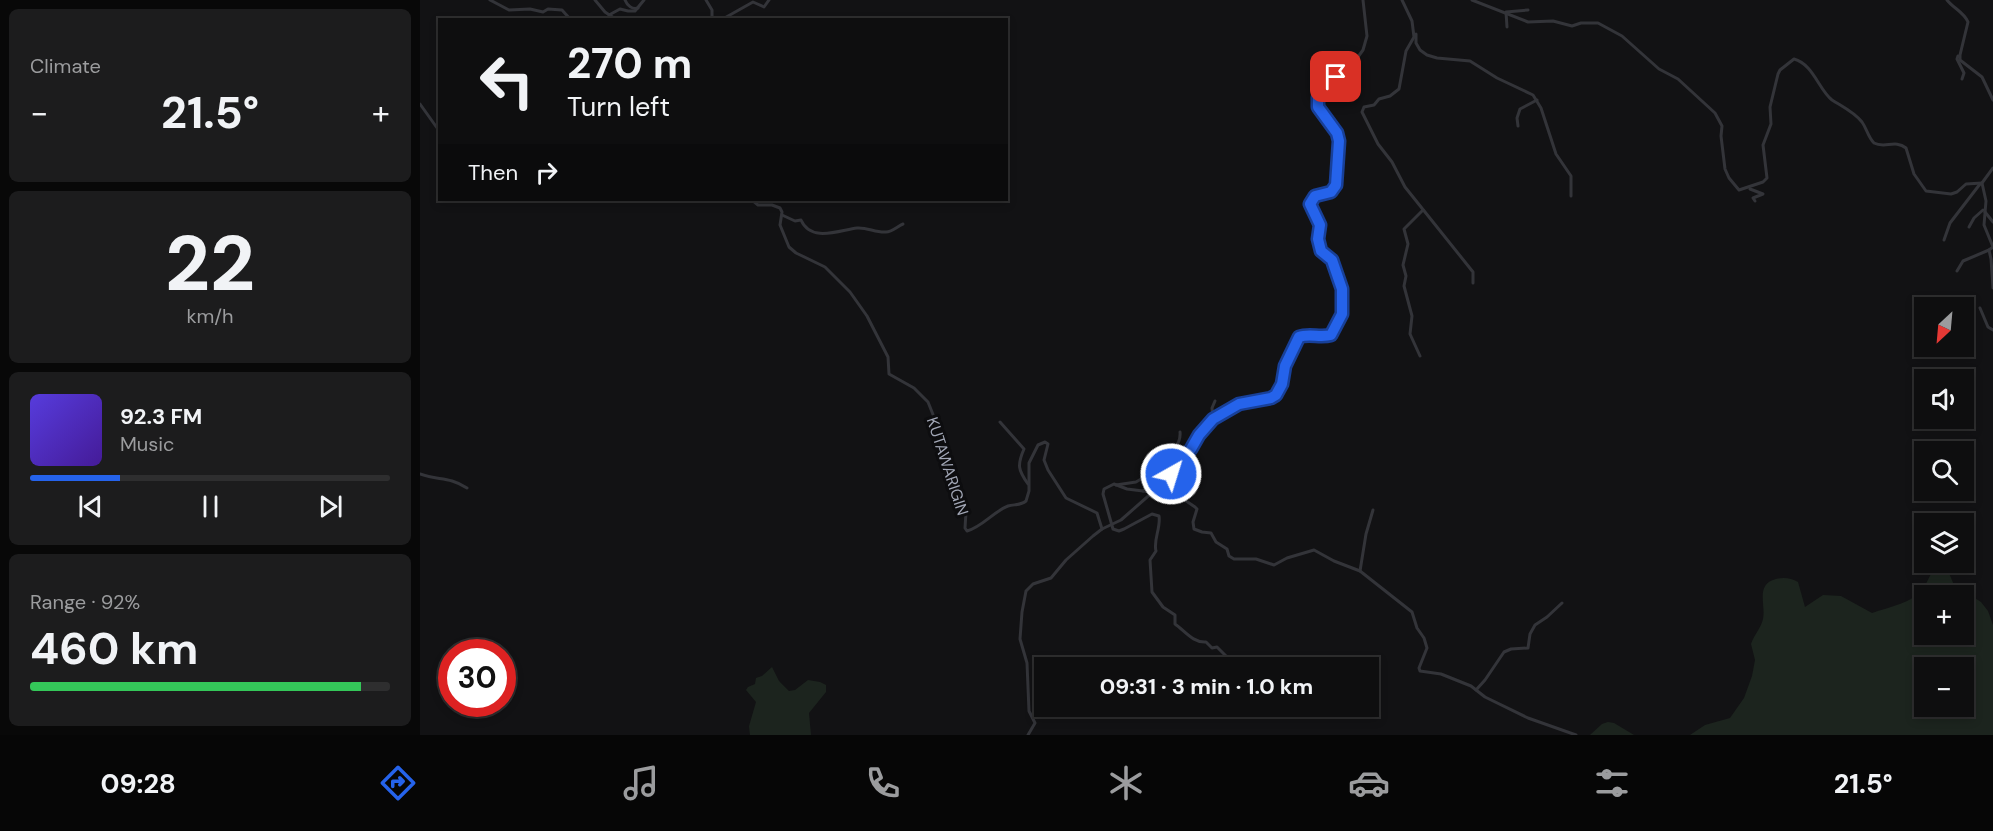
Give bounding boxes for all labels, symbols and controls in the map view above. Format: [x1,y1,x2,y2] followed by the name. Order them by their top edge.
[567,36,692,91] text: 270 m
[468,42,546,120] icon: left
[1310,51,1361,102] pin
[30,53,101,79] text: Climate
[1319,60,1352,93] icon: arrive
[161,83,259,142] text: 21.5°
[567,89,670,124] text: Turn left
[30,91,48,134] text: −
[372,91,390,134] text: +
[530,156,563,189] icon: right
[468,158,518,187] text: Then
[165,213,255,314] text: 22
[1914,297,1974,357] north arrow
[1914,297,1974,717] map controls
[186,303,234,329] text: km/h
[1914,369,1974,429] button: sound
[120,402,202,431] text: 92.3 FM
[922,414,973,518] street label: KUTAWARIGIN
[120,431,175,457] text: Music
[1914,441,1974,501] button: search
[1139,442,1203,506] position arrow
[74,490,107,523] icon: previous
[194,490,227,523] icon: pause
[314,490,347,523] icon: next
[1914,513,1974,573] button: layers
[1914,585,1974,645] button: +
[30,589,140,615] text: Range · 92%
[30,619,198,678] text: 460 km
[438,639,516,717] speed limit sign: 30
[1914,657,1974,717] button: −
[1100,672,1313,701] text: 09:31 · 3 min · 1.0 km
[377,762,419,804] icon: directions
[620,762,662,804] icon: music
[862,762,904,804] icon: phone
[1105,762,1147,804] icon: climate
[1348,762,1390,804] icon: car
[1591,762,1633,804] icon: filters
[100,766,176,801] text: 09:28
[1834,766,1893,801] text: 21.5°

